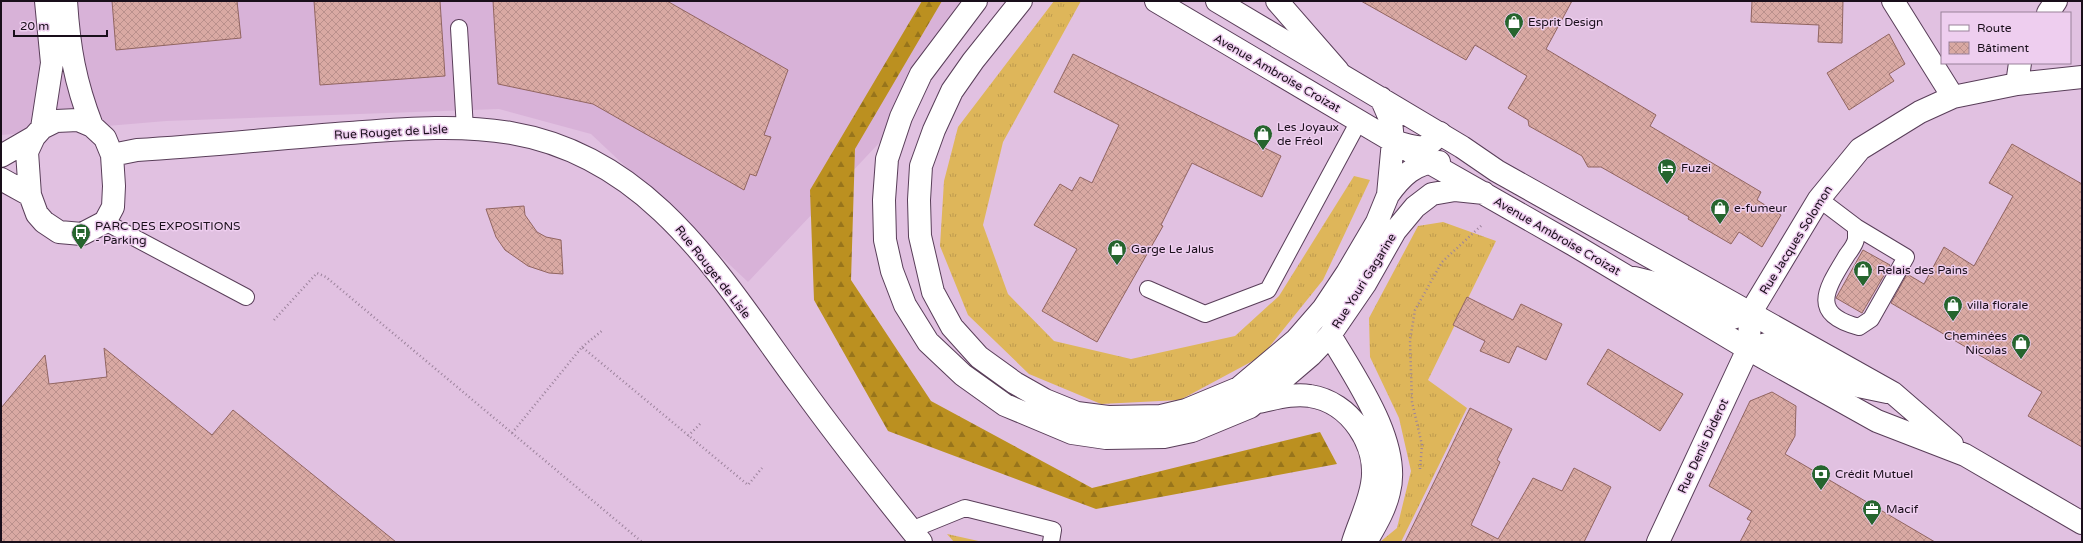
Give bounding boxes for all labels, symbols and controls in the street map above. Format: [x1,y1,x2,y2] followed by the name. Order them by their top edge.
[1503,11,1525,39] shop icon: Esprit Design
[14,12,107,38] scale bar
[1941,12,2071,64] legend
[1528,15,1603,29] place label: Esprit Design
[20,19,49,33] text: 20 m
[1977,21,2012,35] text: Route
[1211,31,1343,115] street label: Avenue Ambroise Croizat
[1977,41,2029,55] text: Bâtiment
[1277,120,1339,148] place label: Les Joyaux de Fréol
[334,122,448,142] street label: Rue Rouget de Lisle
[1252,123,1274,151] shop icon: Les Joyaux de Fréol
[1656,157,1678,185] hotel icon: Fuzei
[1681,161,1711,175] place label: Fuzei
[1757,183,1835,297] street label: Rue Jacques Solomon
[1491,194,1623,278] street label: Avenue Ambroise Croizat
[1709,197,1731,225] shop icon: e-fumeur
[1734,201,1788,215] place label: e-fumeur
[95,219,241,247] place label: PARC DES EXPOSITIONS - Parking
[70,222,92,250] bus stop icon: PARC DES EXPOSITIONS - Parking
[672,223,754,321] street label: Rue Rouget de Lisle
[1329,231,1399,331] street label: Rue Youri Gagarine
[1106,238,1128,266] shop icon: Garge Le Jalus
[1131,242,1214,256] place label: Garge Le Jalus
[1852,259,1874,287] shop icon: Relais des Pains
[1877,263,1968,277] place label: Relais des Pains
[1942,294,1964,322] shop icon: villa florale
[1967,298,2028,312] place label: villa florale
[1944,329,2007,357] place label: Cheminées Nicolas
[2010,332,2032,360] shop icon: Cheminées Nicolas
[1675,396,1731,496] street label: Rue Denis Diderot
[1810,463,1832,491] bank icon: Crédit Mutuel
[1835,467,1913,481] place label: Crédit Mutuel
[1861,498,1883,526] office icon: Macif
[1886,502,1919,516] place label: Macif

